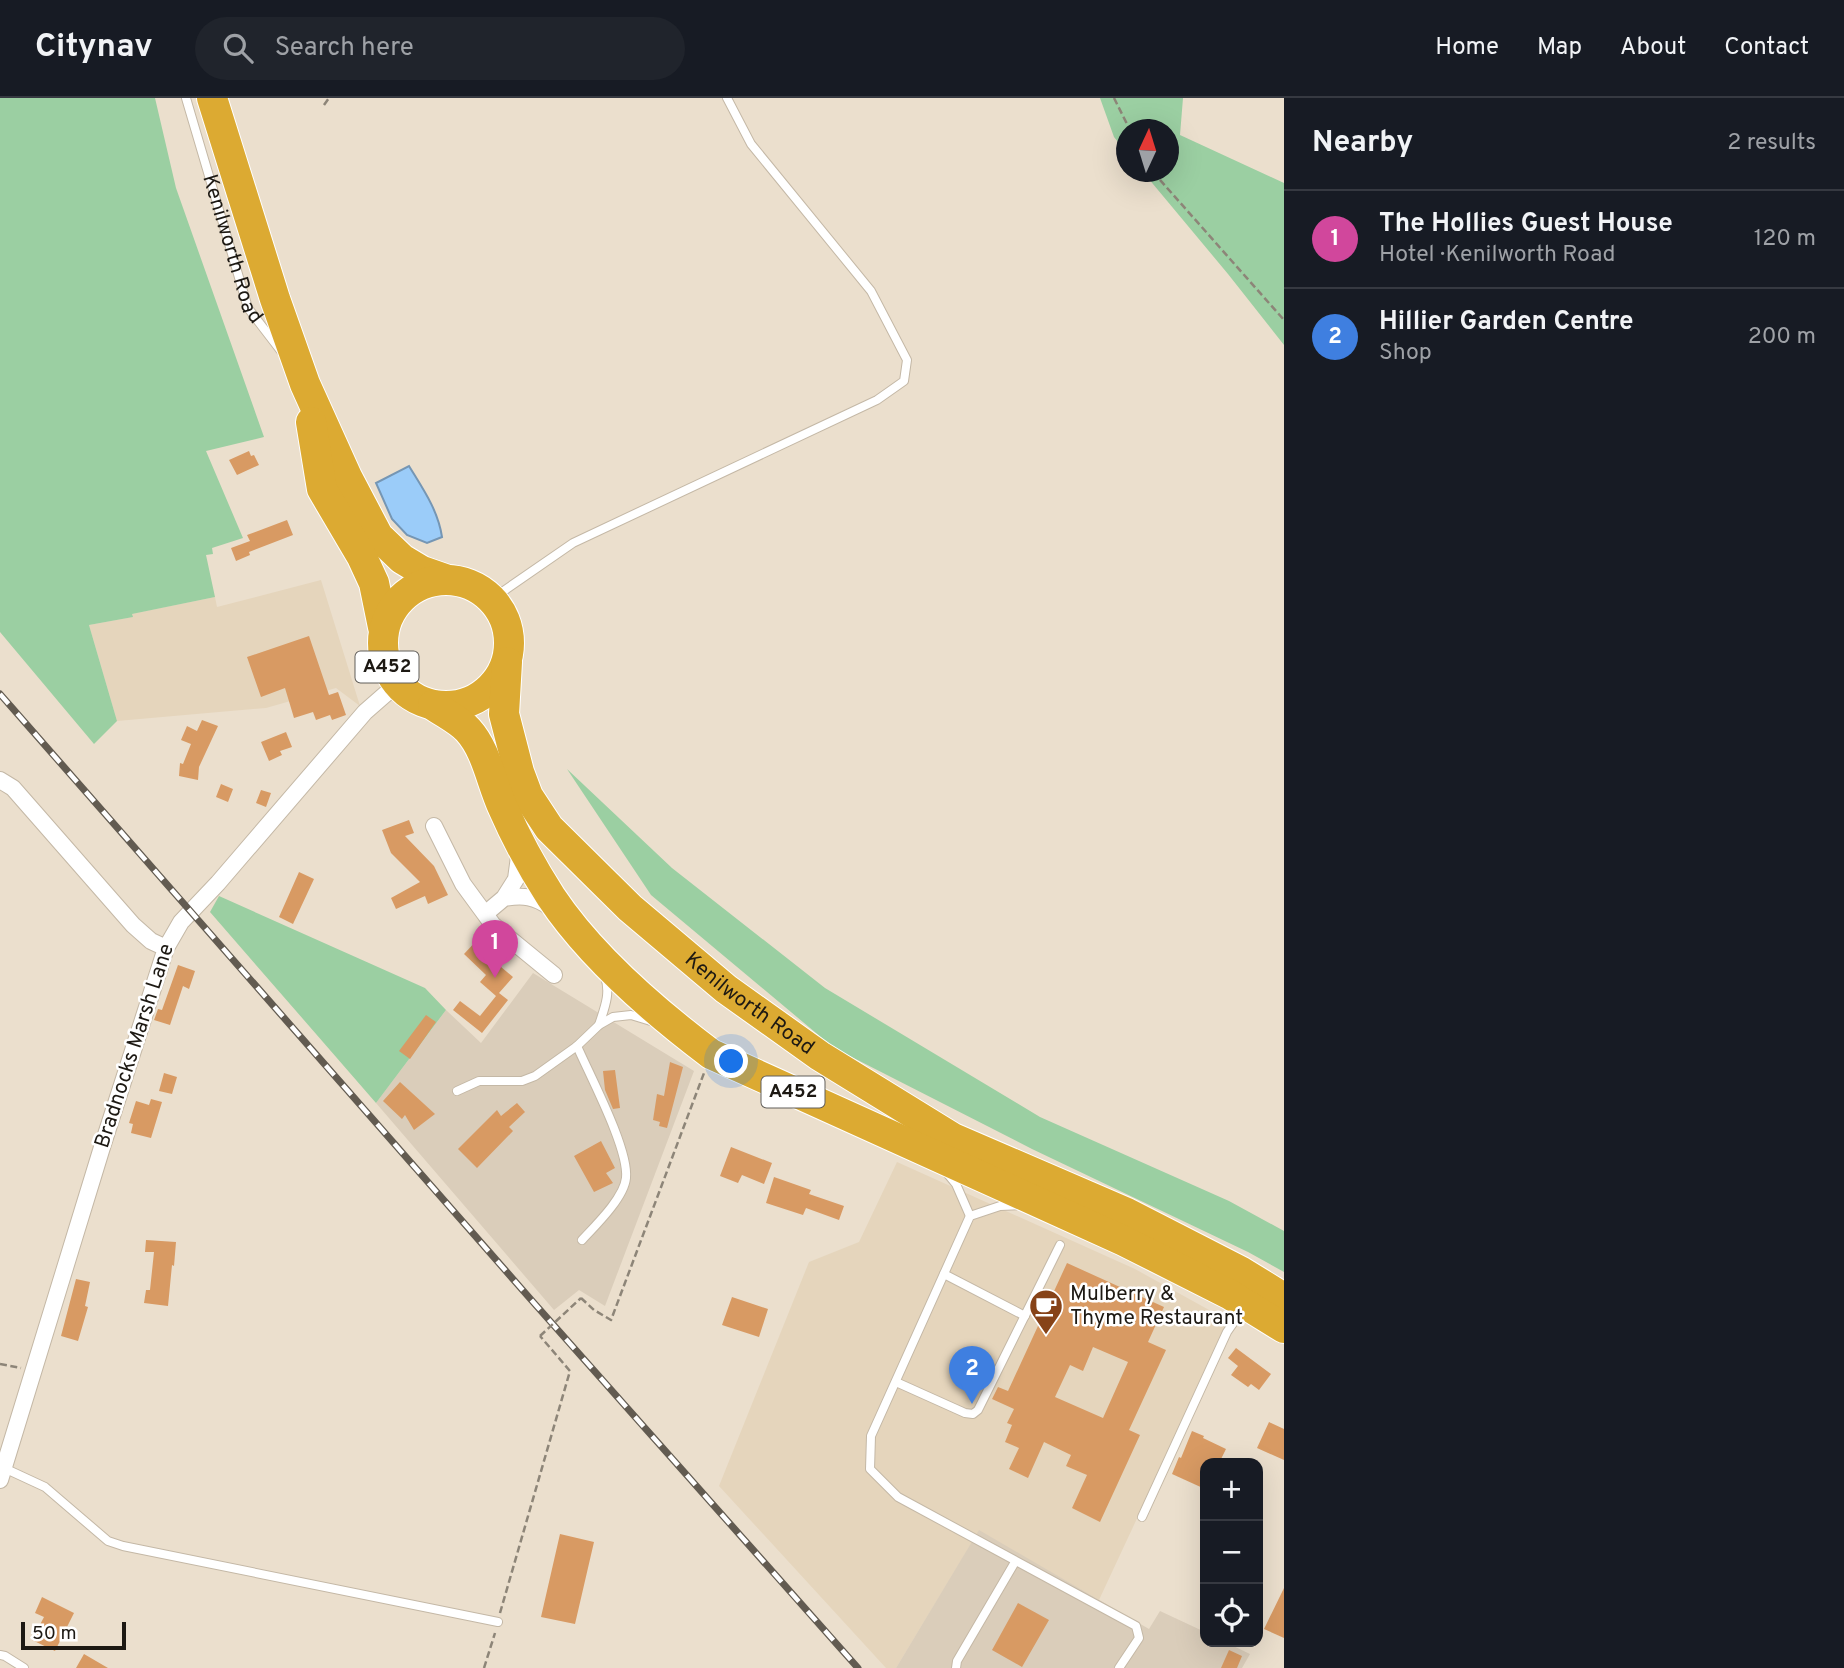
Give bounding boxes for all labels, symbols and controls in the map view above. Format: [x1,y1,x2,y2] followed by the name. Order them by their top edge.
[195,17,685,80] search box
[35,27,153,69] text: Citynav
[219,29,257,67] icon: search
[275,32,414,65] text: Search here
[1435,33,1499,63] text: Home
[1537,33,1582,63] text: Map
[1620,33,1686,63] text: About
[1724,33,1809,63] text: Contact
[1116,119,1179,182] north arrow
[1312,125,1413,162] text: Nearby
[1727,129,1816,158] text: 2 results
[196,171,269,330] street label: Kenilworth Road
[1379,208,1673,241] text: The Hollies Guest House
[1330,225,1340,254] text: 1
[1754,225,1816,254] text: 120 m
[1379,241,1616,270] text: Hotel · Kenilworth Road
[1379,306,1633,339] text: Hillier Garden Centre
[1328,323,1342,352] text: 2
[1748,323,1816,352] text: 200 m
[1379,339,1432,368] text: Shop
[356,652,418,682] road number: A452
[472,920,518,978] pin: 1
[89,940,181,1152] street label: Bradnocks Marsh Lane
[679,946,820,1061] street label: Kenilworth Road
[714,1044,748,1078] your location
[762,1076,824,1108] road number: A452
[1070,1281,1243,1332] place label: Mulberry & Thyme Restaurant
[1027,1287,1065,1336] cafe icon: Mulberry & Thyme Restaurant
[949,1346,995,1404] pin: 2
[1200,1458,1263,1647] map controls
[1200,1458,1263,1521] button: +
[1200,1521,1263,1584] button: −
[1200,1584,1263,1647] button: locate
[21,1619,126,1651] scale bar
[32,1622,77,1646] text: 50 m

